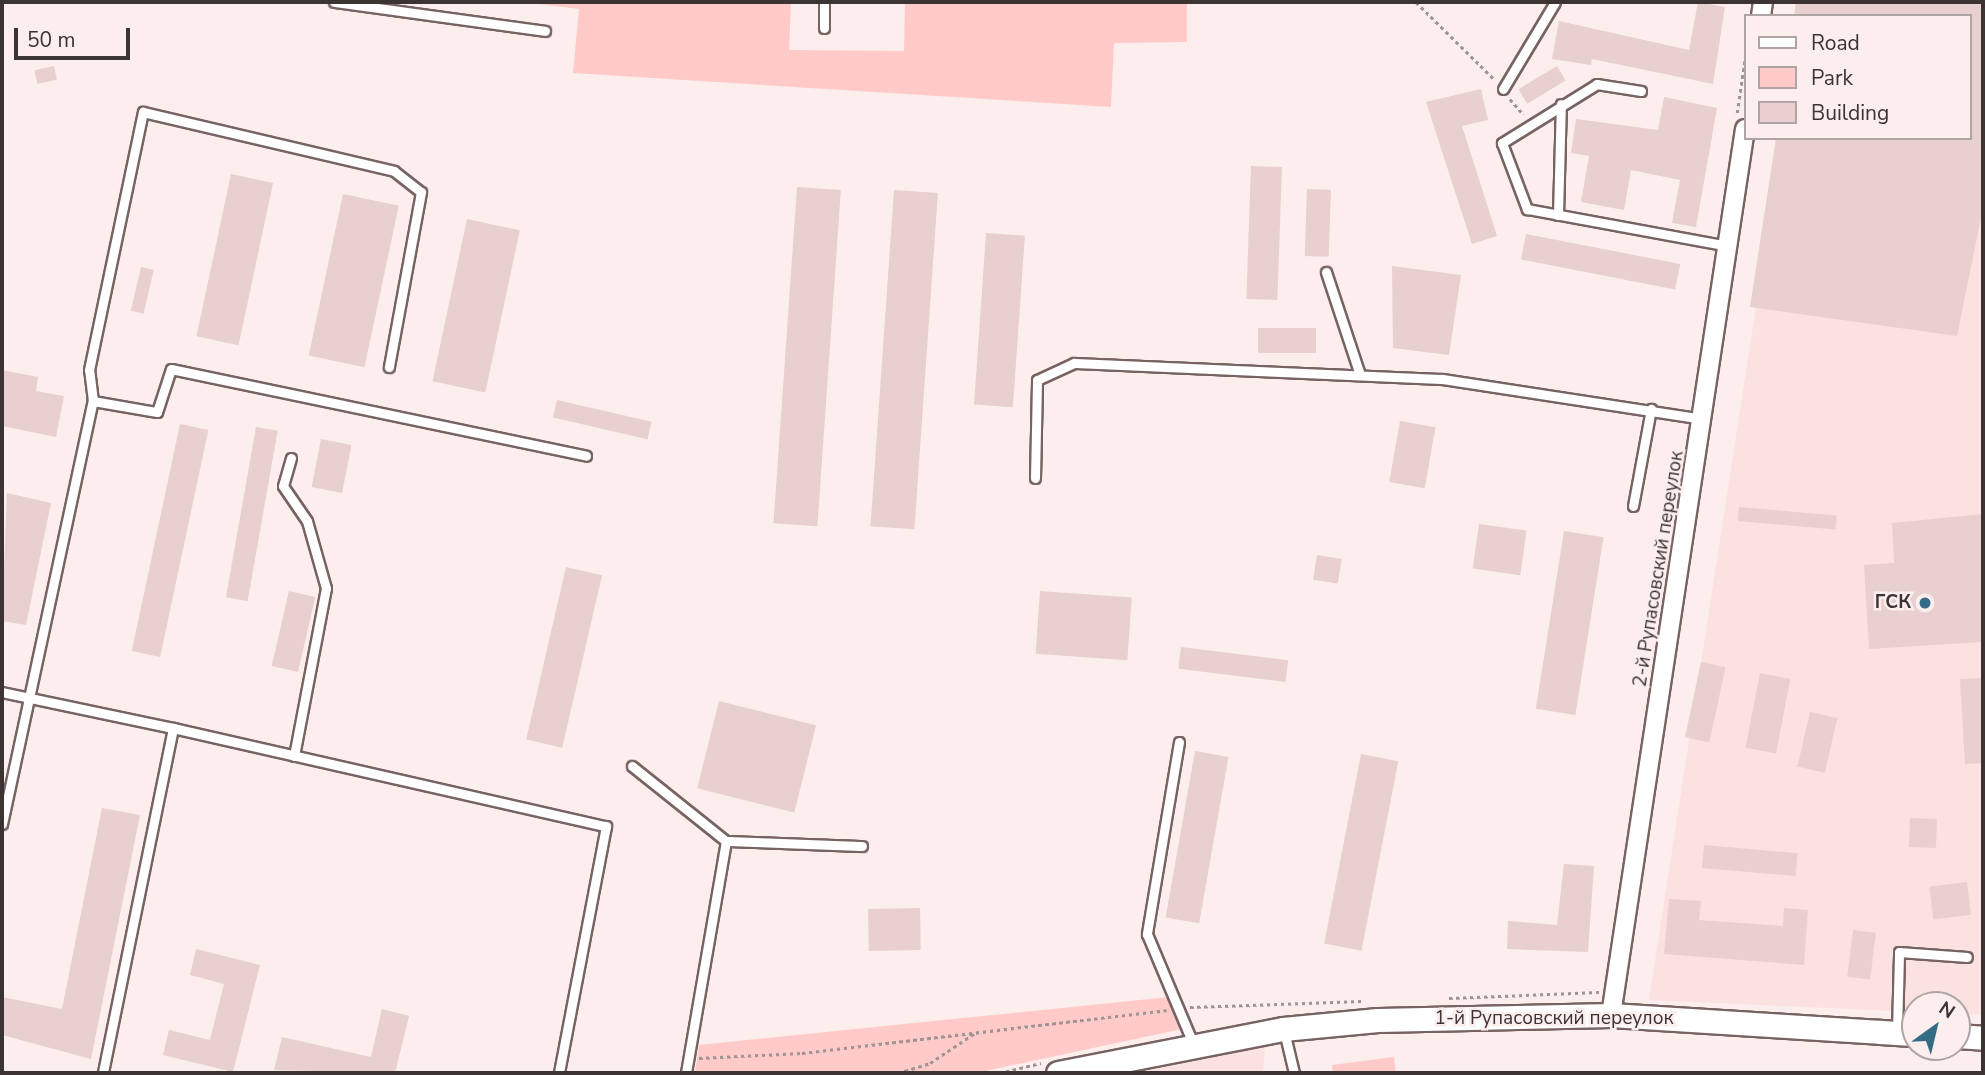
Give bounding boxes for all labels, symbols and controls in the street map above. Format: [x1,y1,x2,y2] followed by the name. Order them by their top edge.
[18,14,133,58] scale bar
[1744,14,1971,140] legend
[27,26,76,54] text: 50 m
[1811,29,1860,57] text: Road
[1811,64,1853,92] text: Park
[1811,99,1889,127] text: Building
[1629,449,1689,689] street label: 2-й Рупасовский переулок
[1875,592,1911,614] place label: ГСК
[1917,595,1933,611] marker: ГСК
[1901,991,1971,1061] north arrow
[1933,995,1960,1025] text: N
[1435,1008,1673,1030] street label: 1-й Рупасовский переулок

